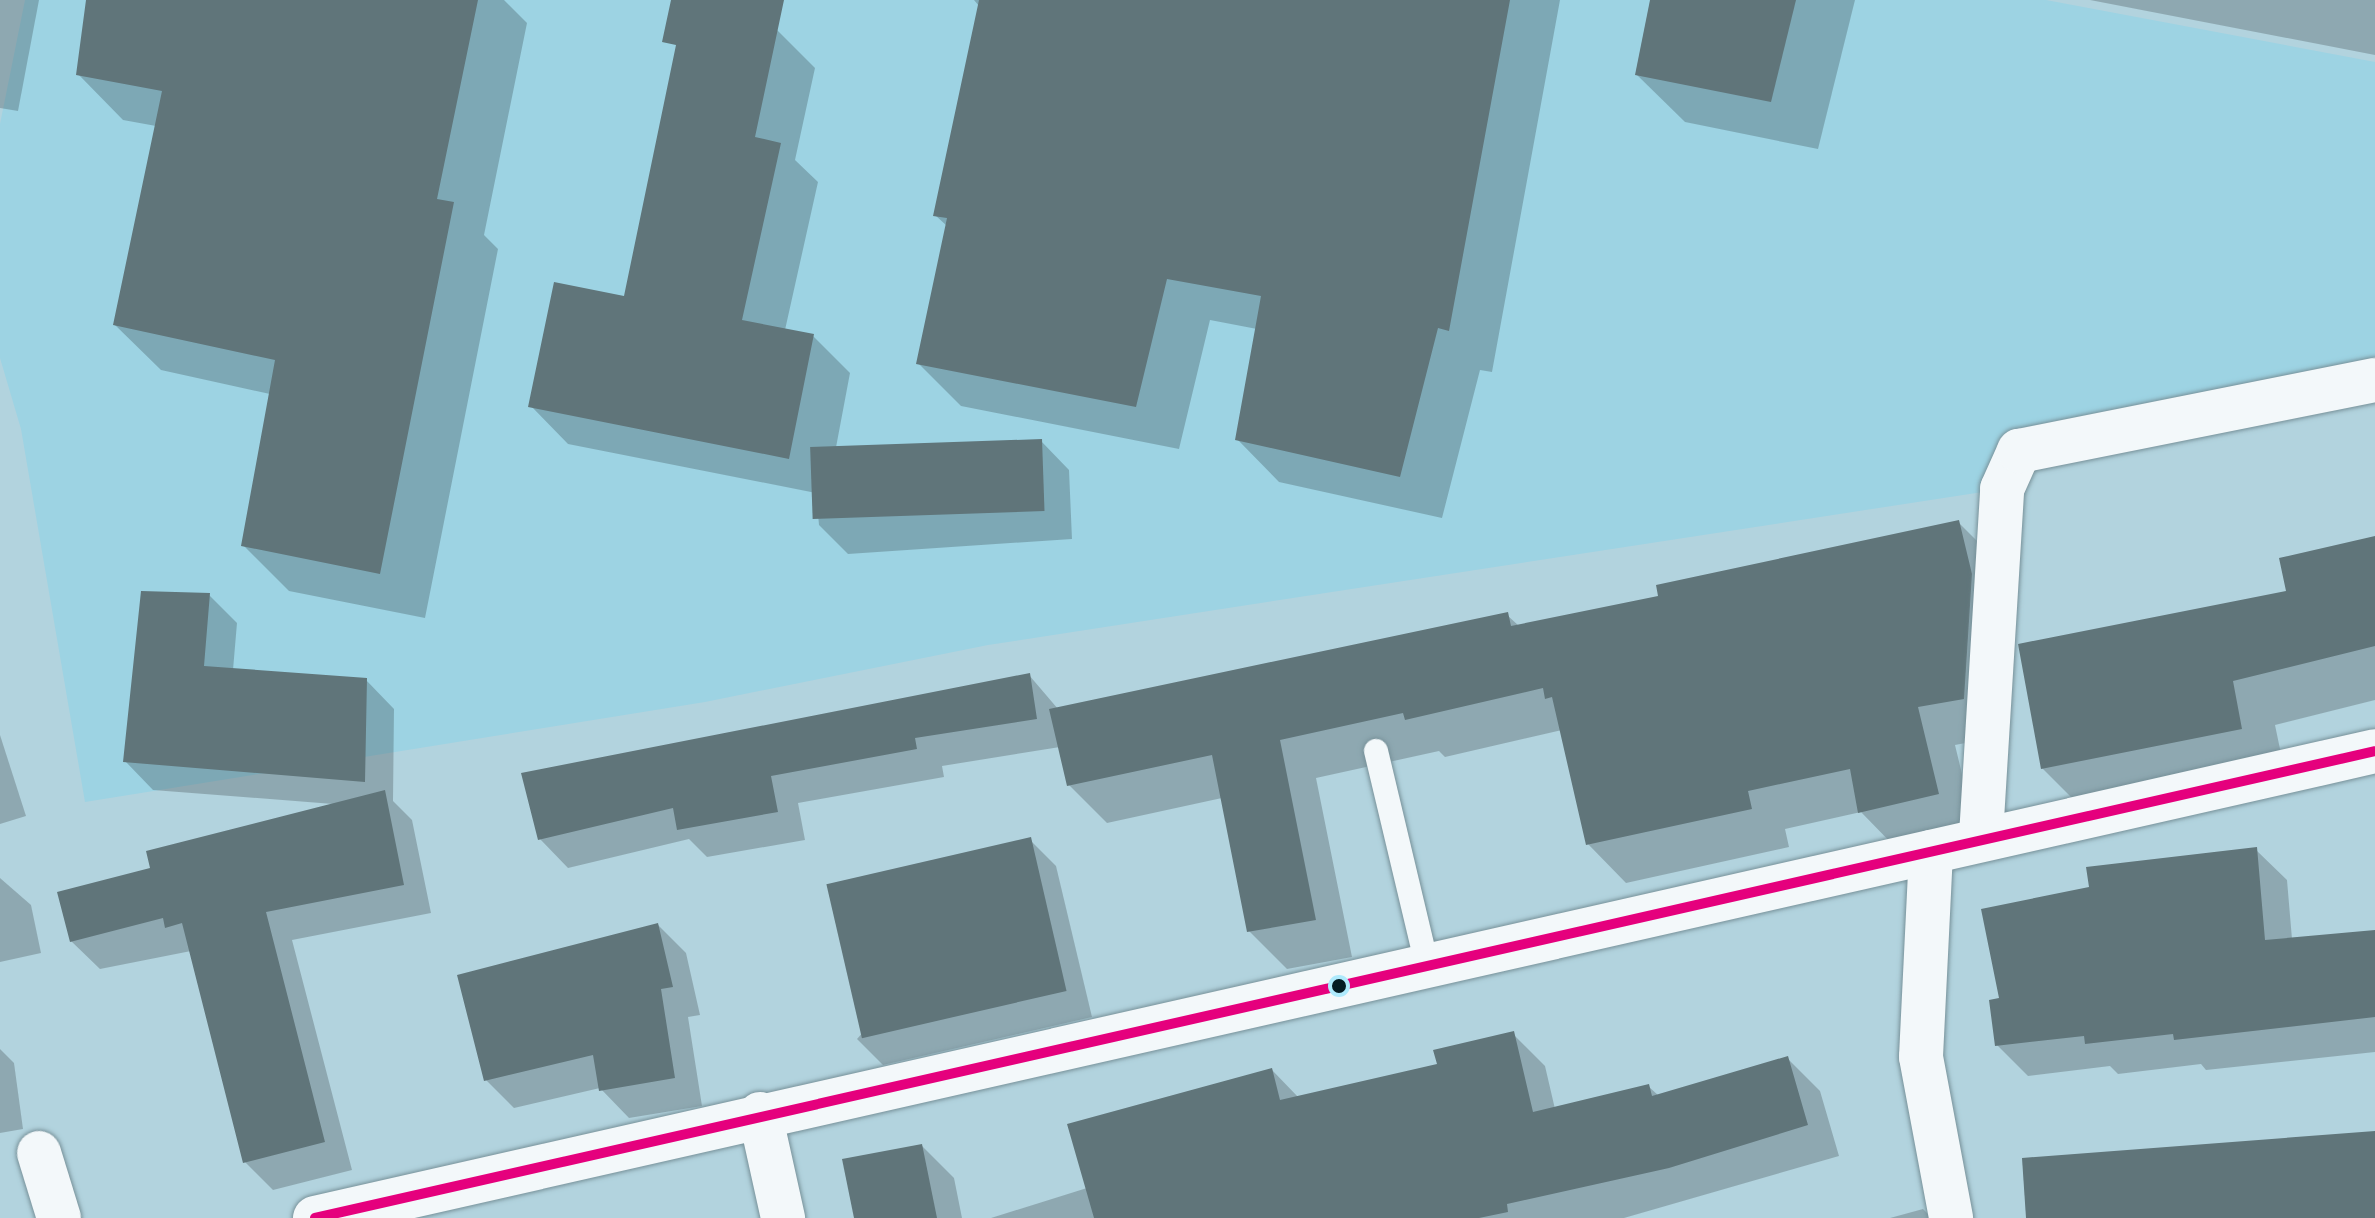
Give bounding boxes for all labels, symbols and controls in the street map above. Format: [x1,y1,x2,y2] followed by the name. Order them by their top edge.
[1331,978,1347,994] unlabelled marker

